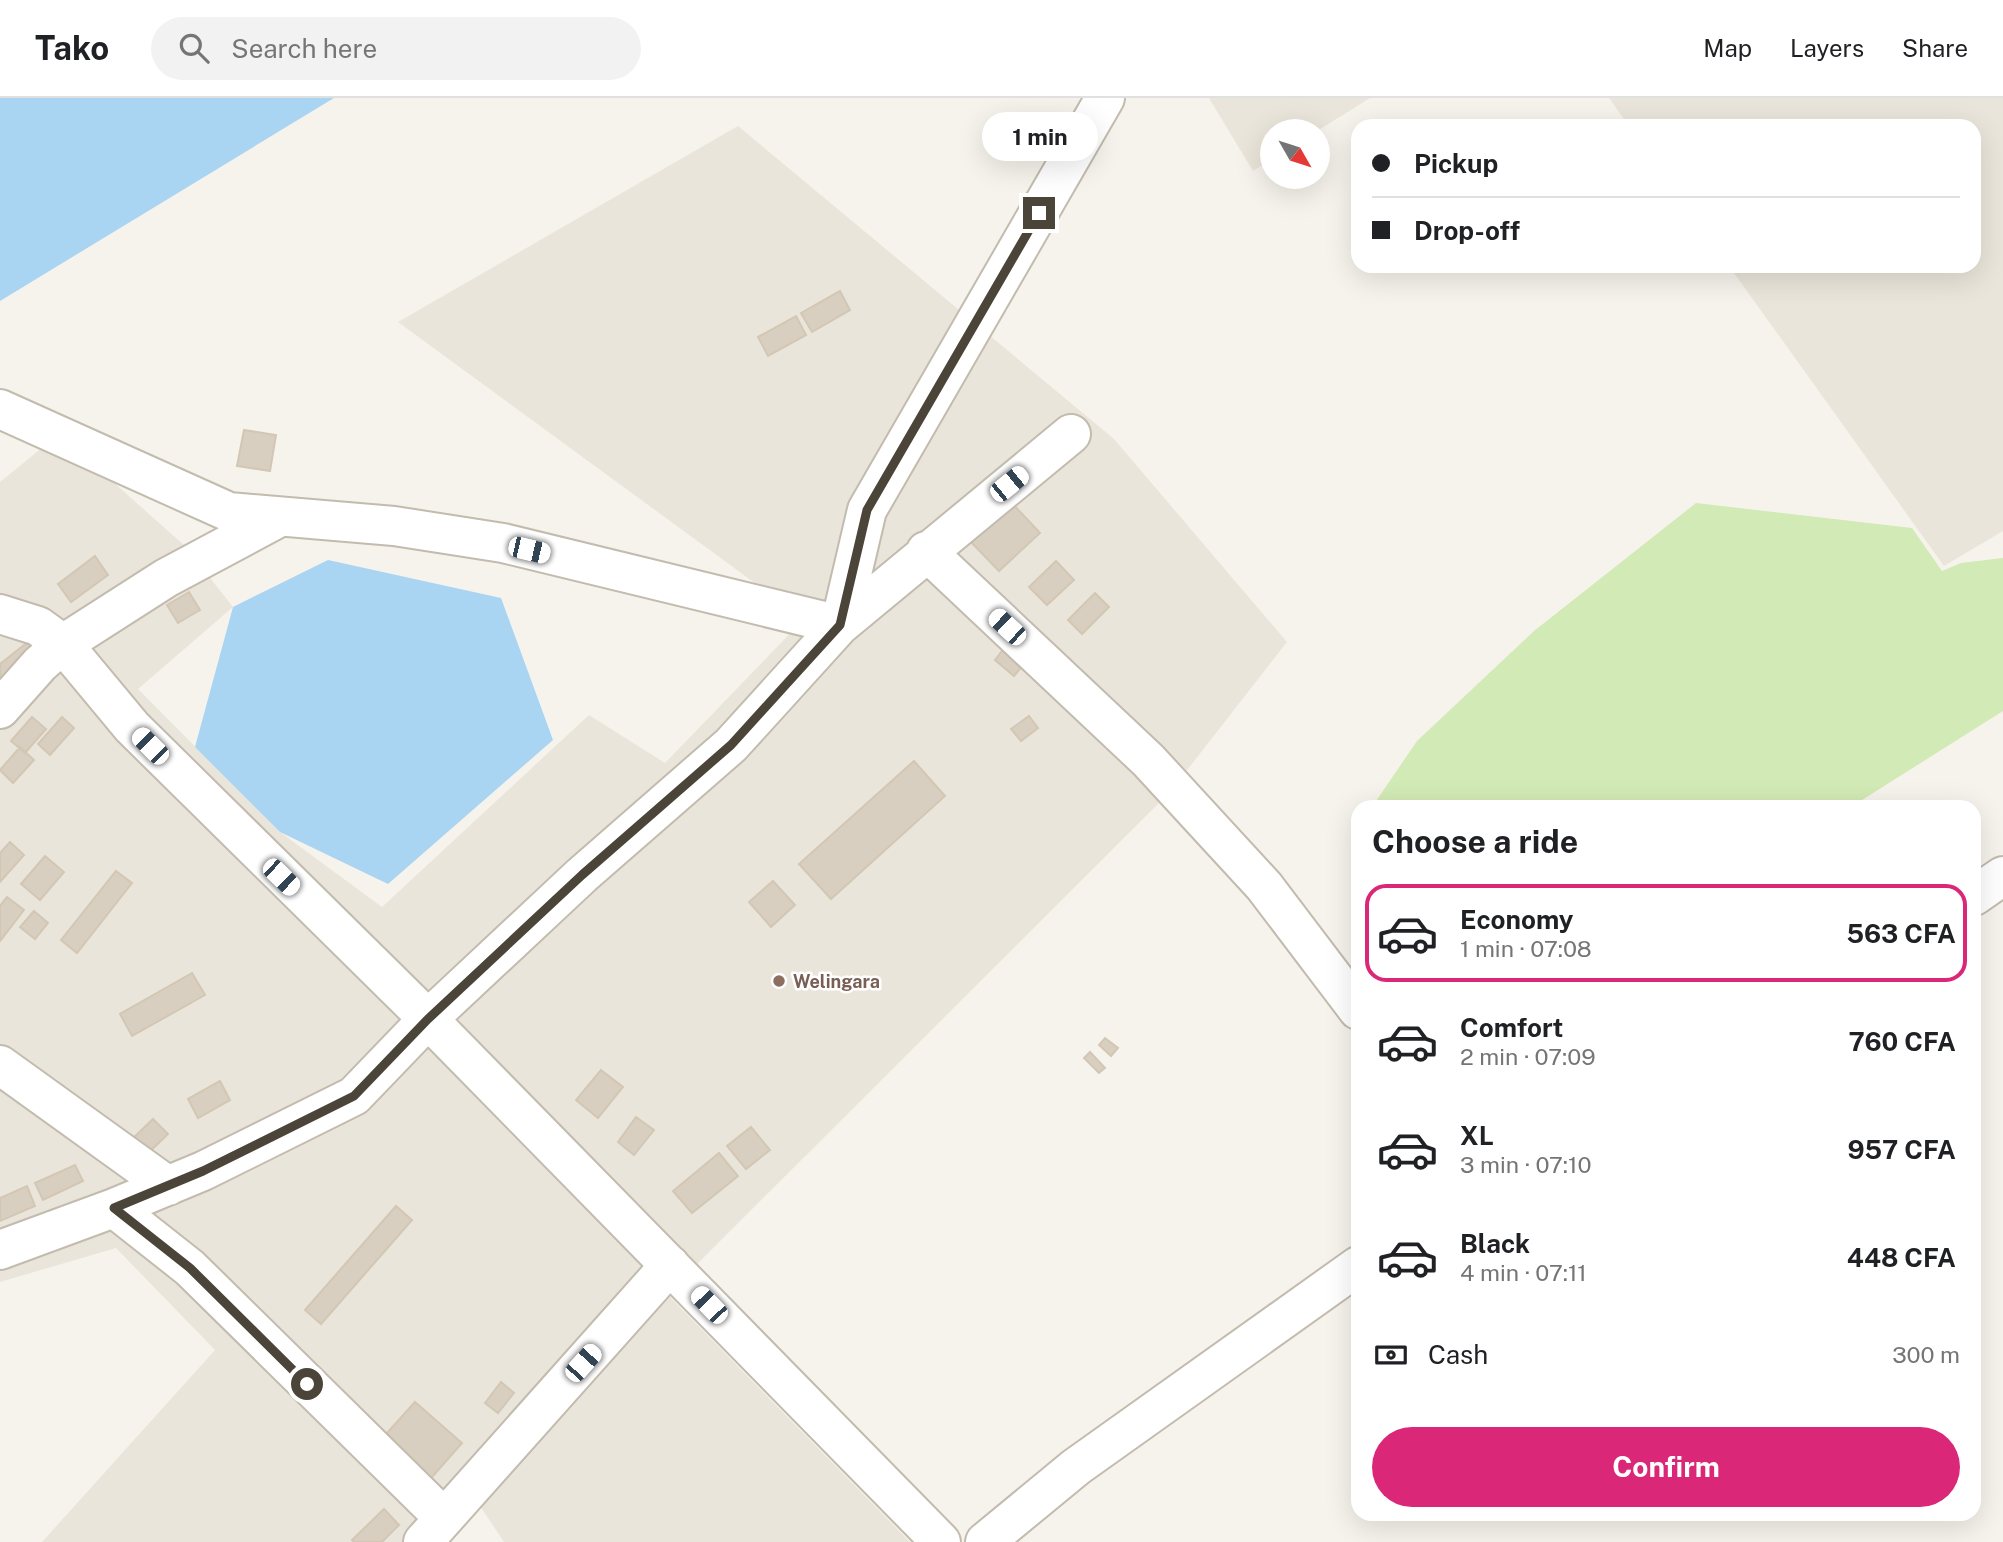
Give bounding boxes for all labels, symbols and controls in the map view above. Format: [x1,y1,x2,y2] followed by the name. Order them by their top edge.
[151,17,641,80] search box
[35,29,109,67] text: Tako
[175,29,213,67] icon: search
[231,33,377,64] text: Search here
[1703,34,1752,62] text: Map
[1790,34,1864,62] text: Layers
[1902,34,1968,62] text: Share
[981,111,1097,160] callout: 1 min
[1260,119,1330,189] north arrow
[1260,119,1330,189] map controls
[1012,123,1068,150] text: 1 min
[1414,148,1498,179] text: Pickup
[1023,197,1055,229] route end
[1414,215,1520,246] text: Drop-off
[987,463,1032,505] car
[507,535,552,565] car
[985,605,1030,649] car
[128,724,173,768] car
[1372,823,1578,860] text: Choose a ride
[259,855,304,899] car
[1376,902,1439,965] icon: car
[1460,904,1573,935] text: Economy
[1846,918,1956,949] text: 563 CFA
[1460,935,1592,962] text: 1 min · 07:08
[793,971,880,992] place label: Welingara
[771,973,787,989] marker: Welingara
[1376,1010,1439,1073] icon: car
[1460,1012,1563,1043] text: Comfort
[1849,1026,1956,1057] text: 760 CFA
[1460,1043,1596,1070] text: 2 min · 07:09
[1376,1118,1439,1181] icon: car
[1460,1120,1494,1151] text: XL
[1847,1134,1956,1165] text: 957 CFA
[1460,1151,1591,1178] text: 3 min · 07:10
[1376,1226,1439,1289] icon: car
[1460,1228,1530,1259] text: Black
[1847,1242,1956,1273] text: 448 CFA
[1460,1259,1587,1286] text: 4 min · 07:11
[687,1283,732,1327] car
[1372,1336,1410,1374] icon: cash
[1428,1339,1488,1370] text: Cash
[562,1340,605,1386] car
[1892,1341,1960,1368] text: 300 m
[291,1368,323,1400] route start
[1372,1427,1960,1507] button: Confirm

